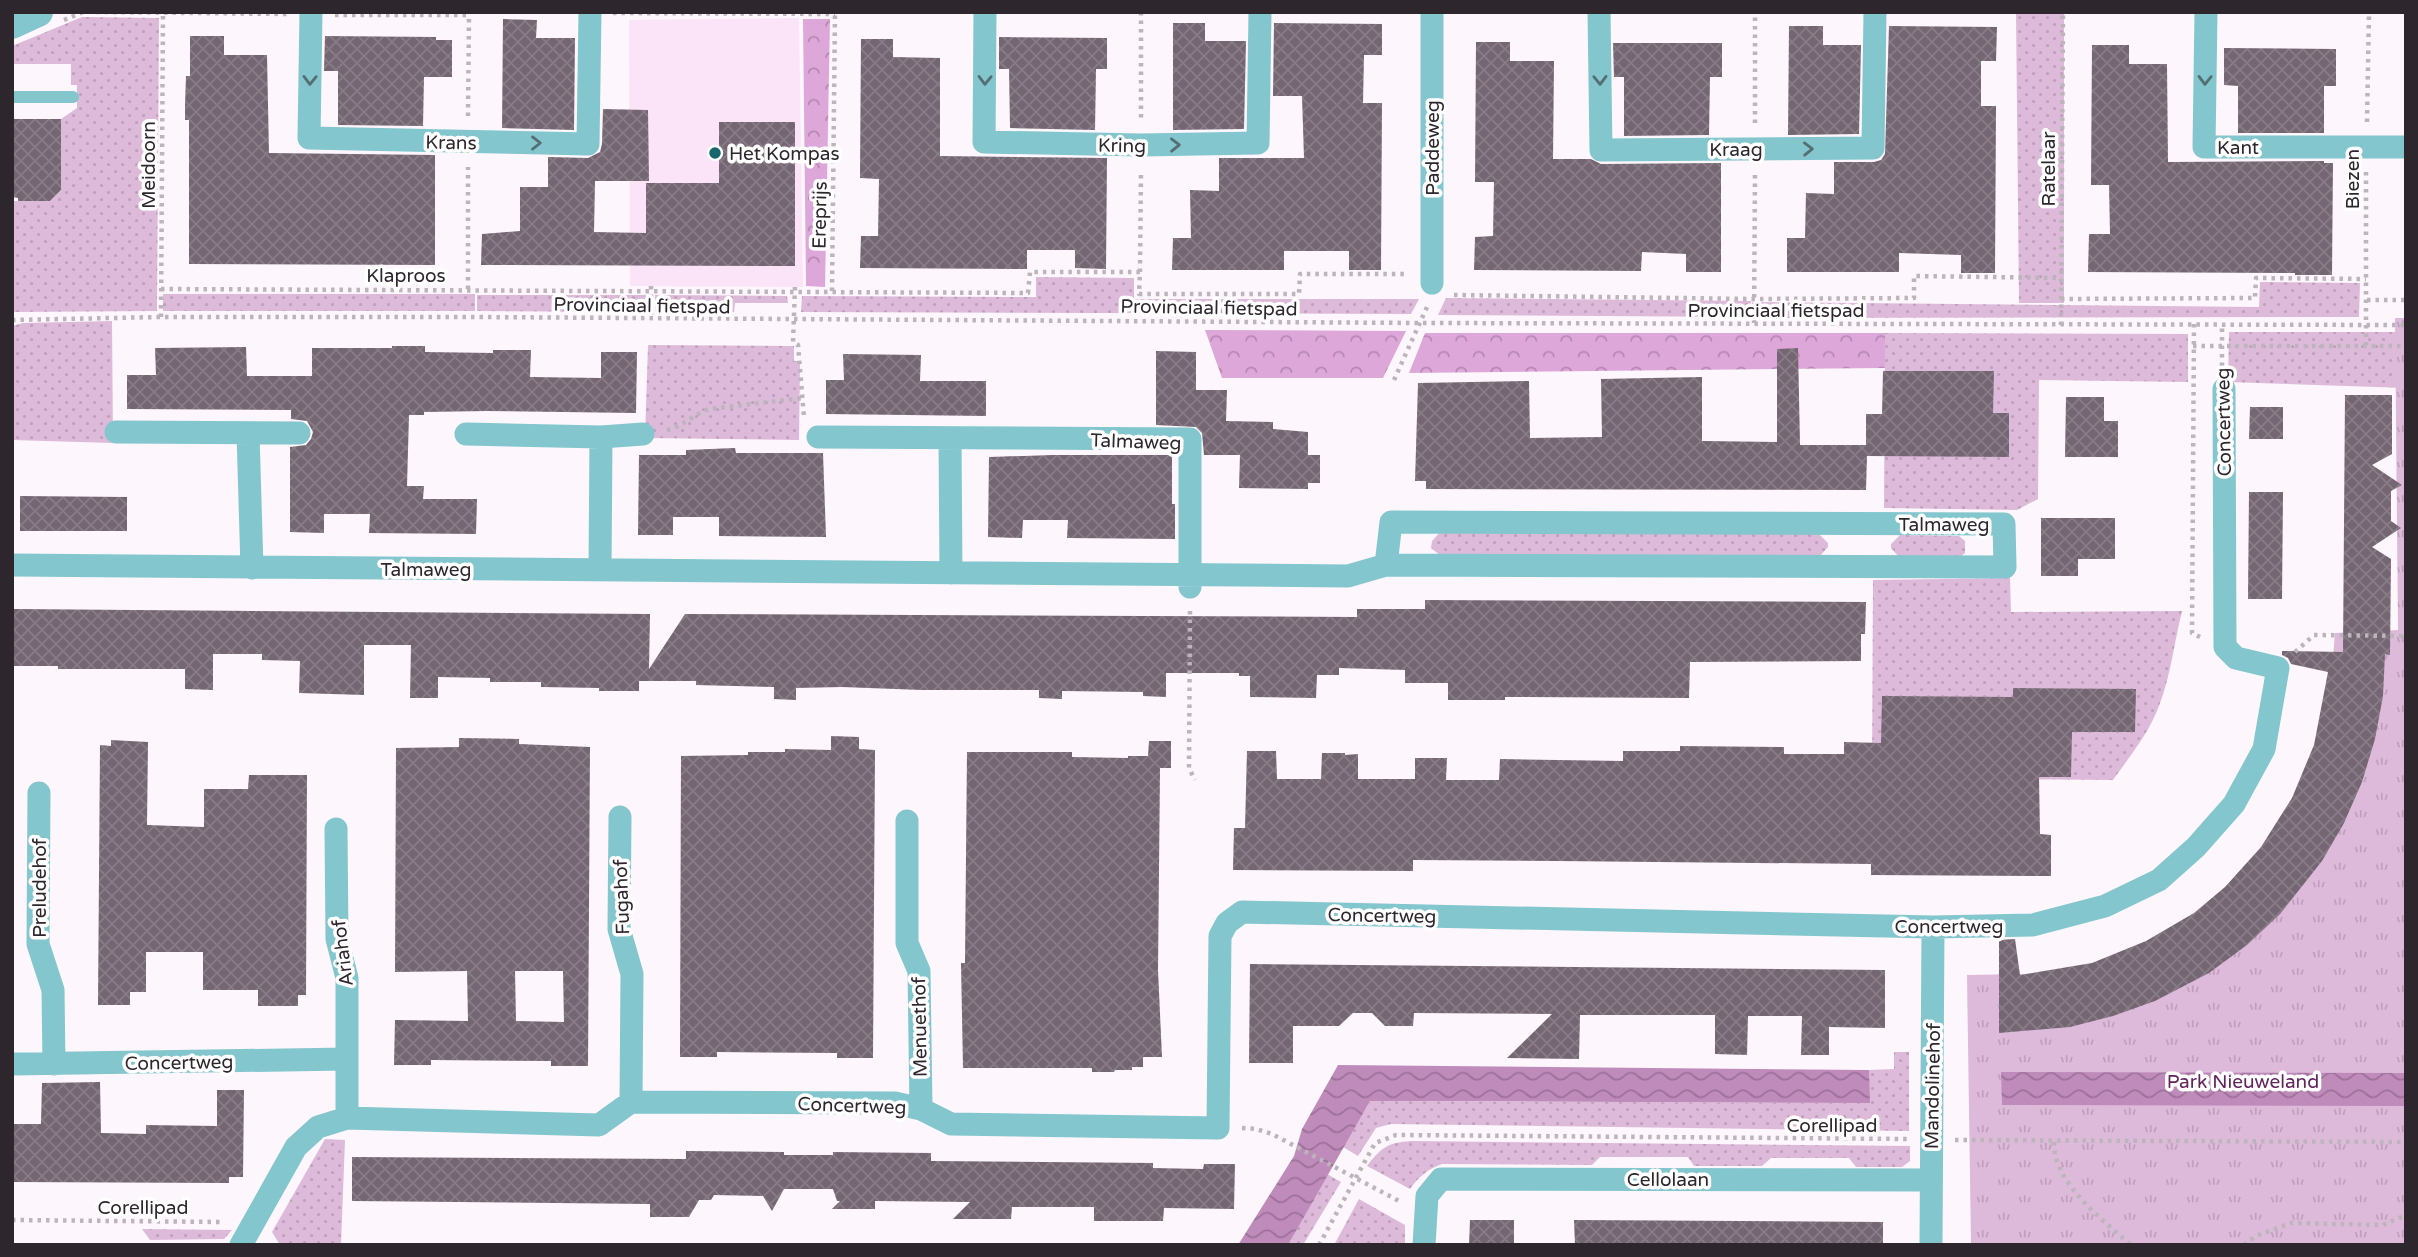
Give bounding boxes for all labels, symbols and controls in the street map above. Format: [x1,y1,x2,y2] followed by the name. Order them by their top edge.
[303,75,318,86] one-way arrow
[977,76,993,86] one-way arrow
[1592,76,1608,86] one-way arrow
[2197,76,2213,86] one-way arrow
[1422,100,1444,196] street label: Paddeweg
[138,121,160,209] street label: Meidoorn
[2038,131,2060,207] street label: Ratelaar
[425,132,477,154] street label: Krans
[532,135,542,151] one-way arrow
[1098,135,1146,157] street label: Kring
[1170,137,1180,153] one-way arrow
[2217,137,2259,159] street label: Kant
[1709,139,1763,161] street label: Kraag
[1804,141,1814,157] one-way arrow
[729,143,840,165] place label: Het Kompas
[707,145,723,161] marker: Het Kompas
[2342,149,2364,209] street label: Biezen
[808,181,832,249] street label: Ereprijs
[366,265,446,287] street label: Klaproos
[553,293,731,319] street label: Provinciaal fietspad
[1120,295,1298,321] street label: Provinciaal fietspad
[1687,300,1865,322] street label: Provinciaal fietspad
[2212,367,2236,477] street label: Concertweg
[1090,429,1182,455] street label: Talmaweg
[1898,514,1990,536] street label: Talmaweg
[380,559,472,581] street label: Talmaweg
[29,837,51,938] street label: Preludehof
[610,858,634,935] street label: Fugahof
[1327,904,1437,928] street label: Concertweg
[1895,916,2003,938] street label: Concertweg
[328,918,358,987] street label: Ariahof
[908,976,932,1077] street label: Menuethof
[1921,1022,1945,1149] street label: Mandolinehof
[124,1051,234,1075] street label: Concertweg
[2167,1071,2319,1093] park label: Park Nieuweland
[797,1093,907,1119] street label: Concertweg
[1786,1115,1878,1137] street label: Corellipad
[1627,1169,1709,1191] street label: Cellolaan
[97,1197,189,1219] street label: Corellipad

